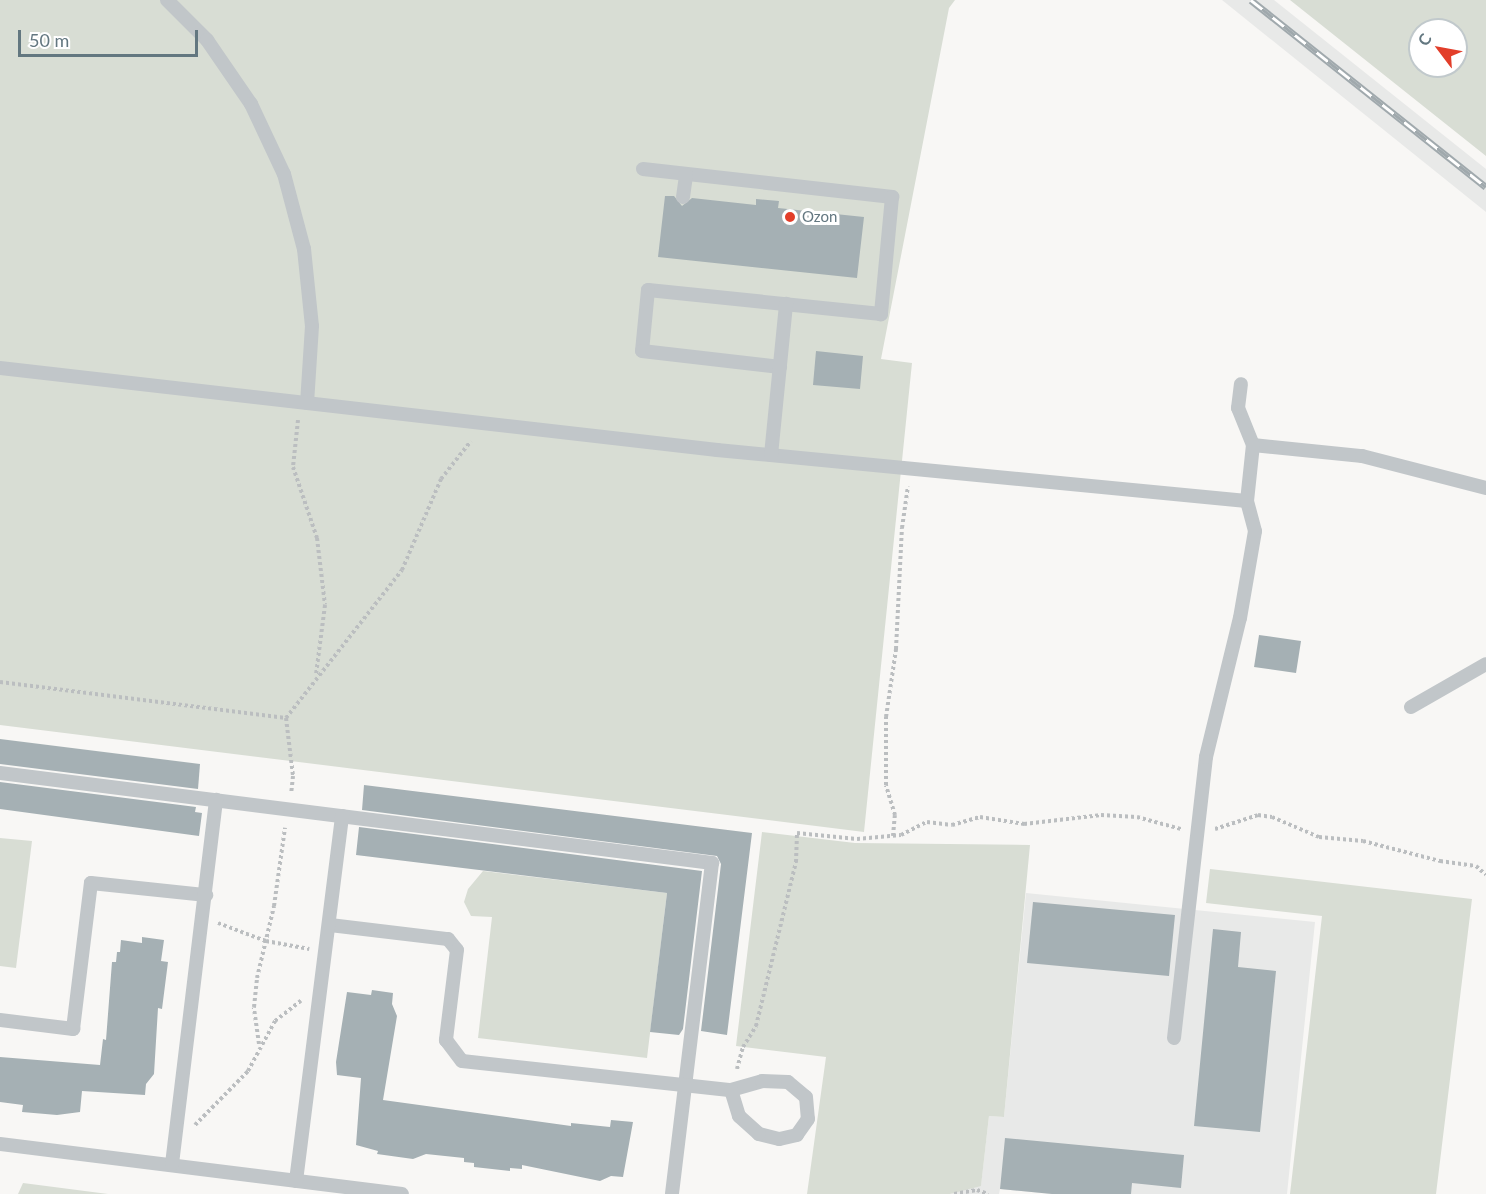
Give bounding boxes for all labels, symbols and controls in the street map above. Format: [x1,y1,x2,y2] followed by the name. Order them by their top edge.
[21,18,201,56] scale bar
[1408,18,1468,78] north arrow
[29,29,69,51] text: 50 m
[1413,30,1435,49] text: С
[802,208,837,226] place label: Ozon
[783,210,797,224] marker: Ozon

